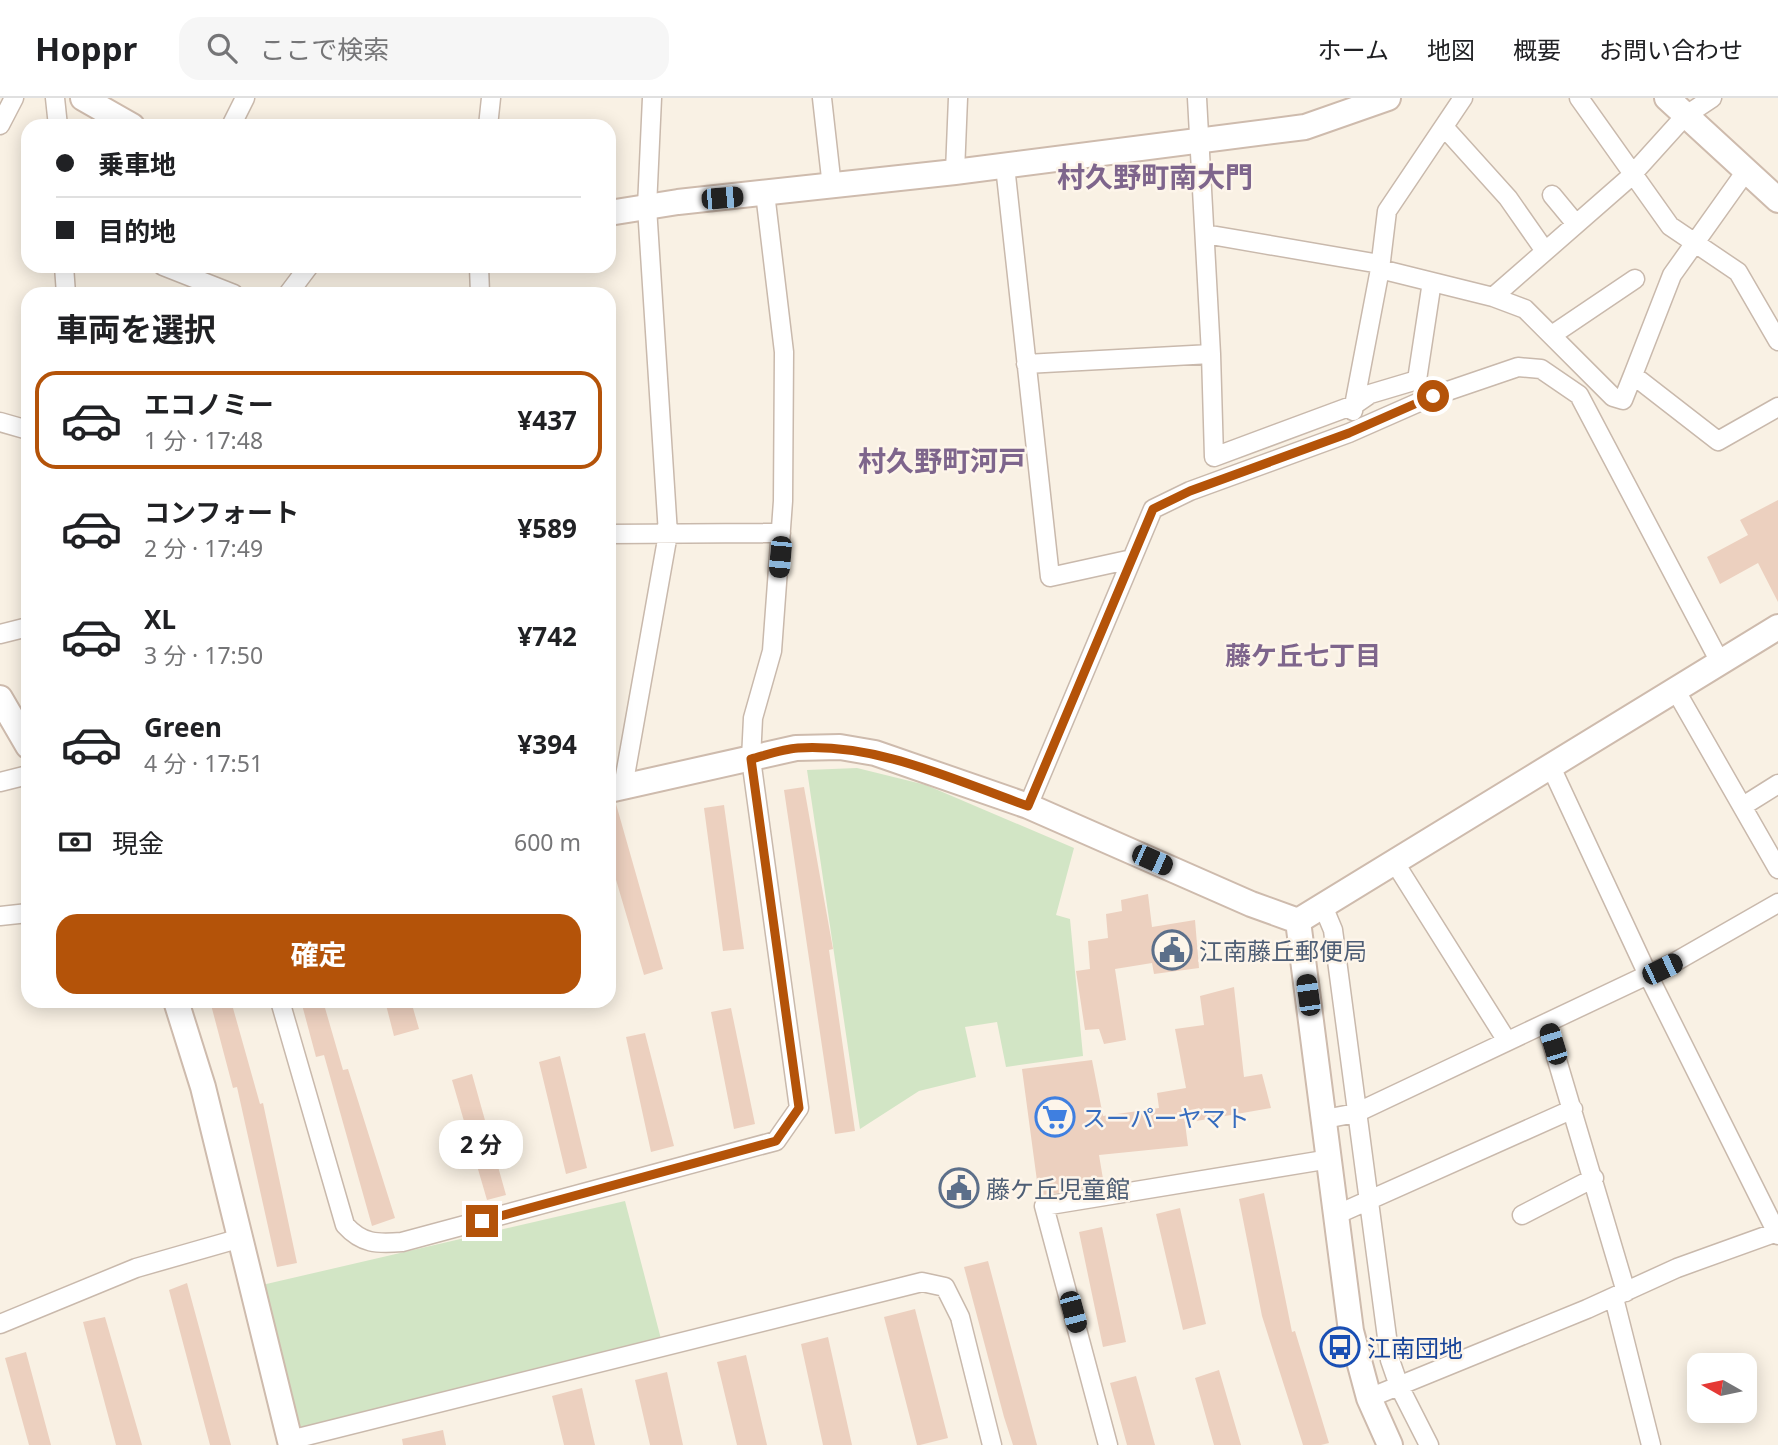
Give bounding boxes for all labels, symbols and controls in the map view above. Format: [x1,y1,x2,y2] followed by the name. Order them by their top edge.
[179,17,669,80] search box
[35,26,137,71] text: Hoppr
[203,29,241,67] icon: search
[259,31,389,67] text: ここで検索
[1318,33,1389,66] text: ホーム
[1427,33,1475,66] text: 地図
[1513,33,1561,66] text: 概要
[1599,33,1743,66] text: お問い合わせ
[98,146,176,182] text: 乗車地
[1057,157,1253,195] district label: 村久野町南大門
[701,186,744,210] car
[98,213,176,249] text: 目的地
[56,307,216,350] text: 車両を選択
[1417,380,1449,412] route start
[144,386,274,422] text: エコノミー
[60,389,123,452] icon: car
[518,402,577,438] text: ¥437
[144,424,263,456] text: 1 分 · 17:48
[858,441,1026,479] district label: 村久野町河戸
[144,494,299,530] text: コンフォート
[60,497,123,560] icon: car
[518,510,577,546] text: ¥589
[144,532,263,564] text: 2 分 · 17:49
[768,535,793,579] car
[144,601,176,637] text: XL
[60,605,123,668] icon: car
[518,618,577,654] text: ¥742
[1225,637,1381,673] district label: 藤ケ丘七丁目
[144,639,263,671] text: 3 分 · 17:50
[144,709,222,745] text: Green
[60,713,123,776] icon: car
[518,726,577,762] text: ¥394
[144,747,263,779] text: 4 分 · 17:51
[56,823,94,861] icon: cash
[112,825,164,861] text: 現金
[514,826,581,858] text: 600 m
[1129,842,1176,878] car
[56,914,581,994] button: 確定
[1151,929,1193,971] public building icon: 江南藤丘郵便局
[1199,934,1367,967] place label: 江南藤丘郵便局
[1639,950,1686,988] car
[1295,973,1322,1017] car
[1537,1021,1570,1067] car
[1034,1096,1076,1138] supermarket icon: スーパーヤマト
[1082,1101,1250,1134] place label: スーパーヤマト
[440,1119,524,1168] callout: 2 分
[460,1128,502,1160] text: 2 分
[938,1167,980,1209] public building icon: 藤ケ丘児童館
[986,1172,1130,1205] place label: 藤ケ丘児童館
[466,1205,498,1237] route end
[1058,1289,1089,1335] car
[1319,1326,1361,1368] bus stop icon: 江南団地
[1367,1331,1463,1364] place label: 江南団地
[1687,1353,1757,1423] north arrow
[1687,1353,1757,1423] map controls

